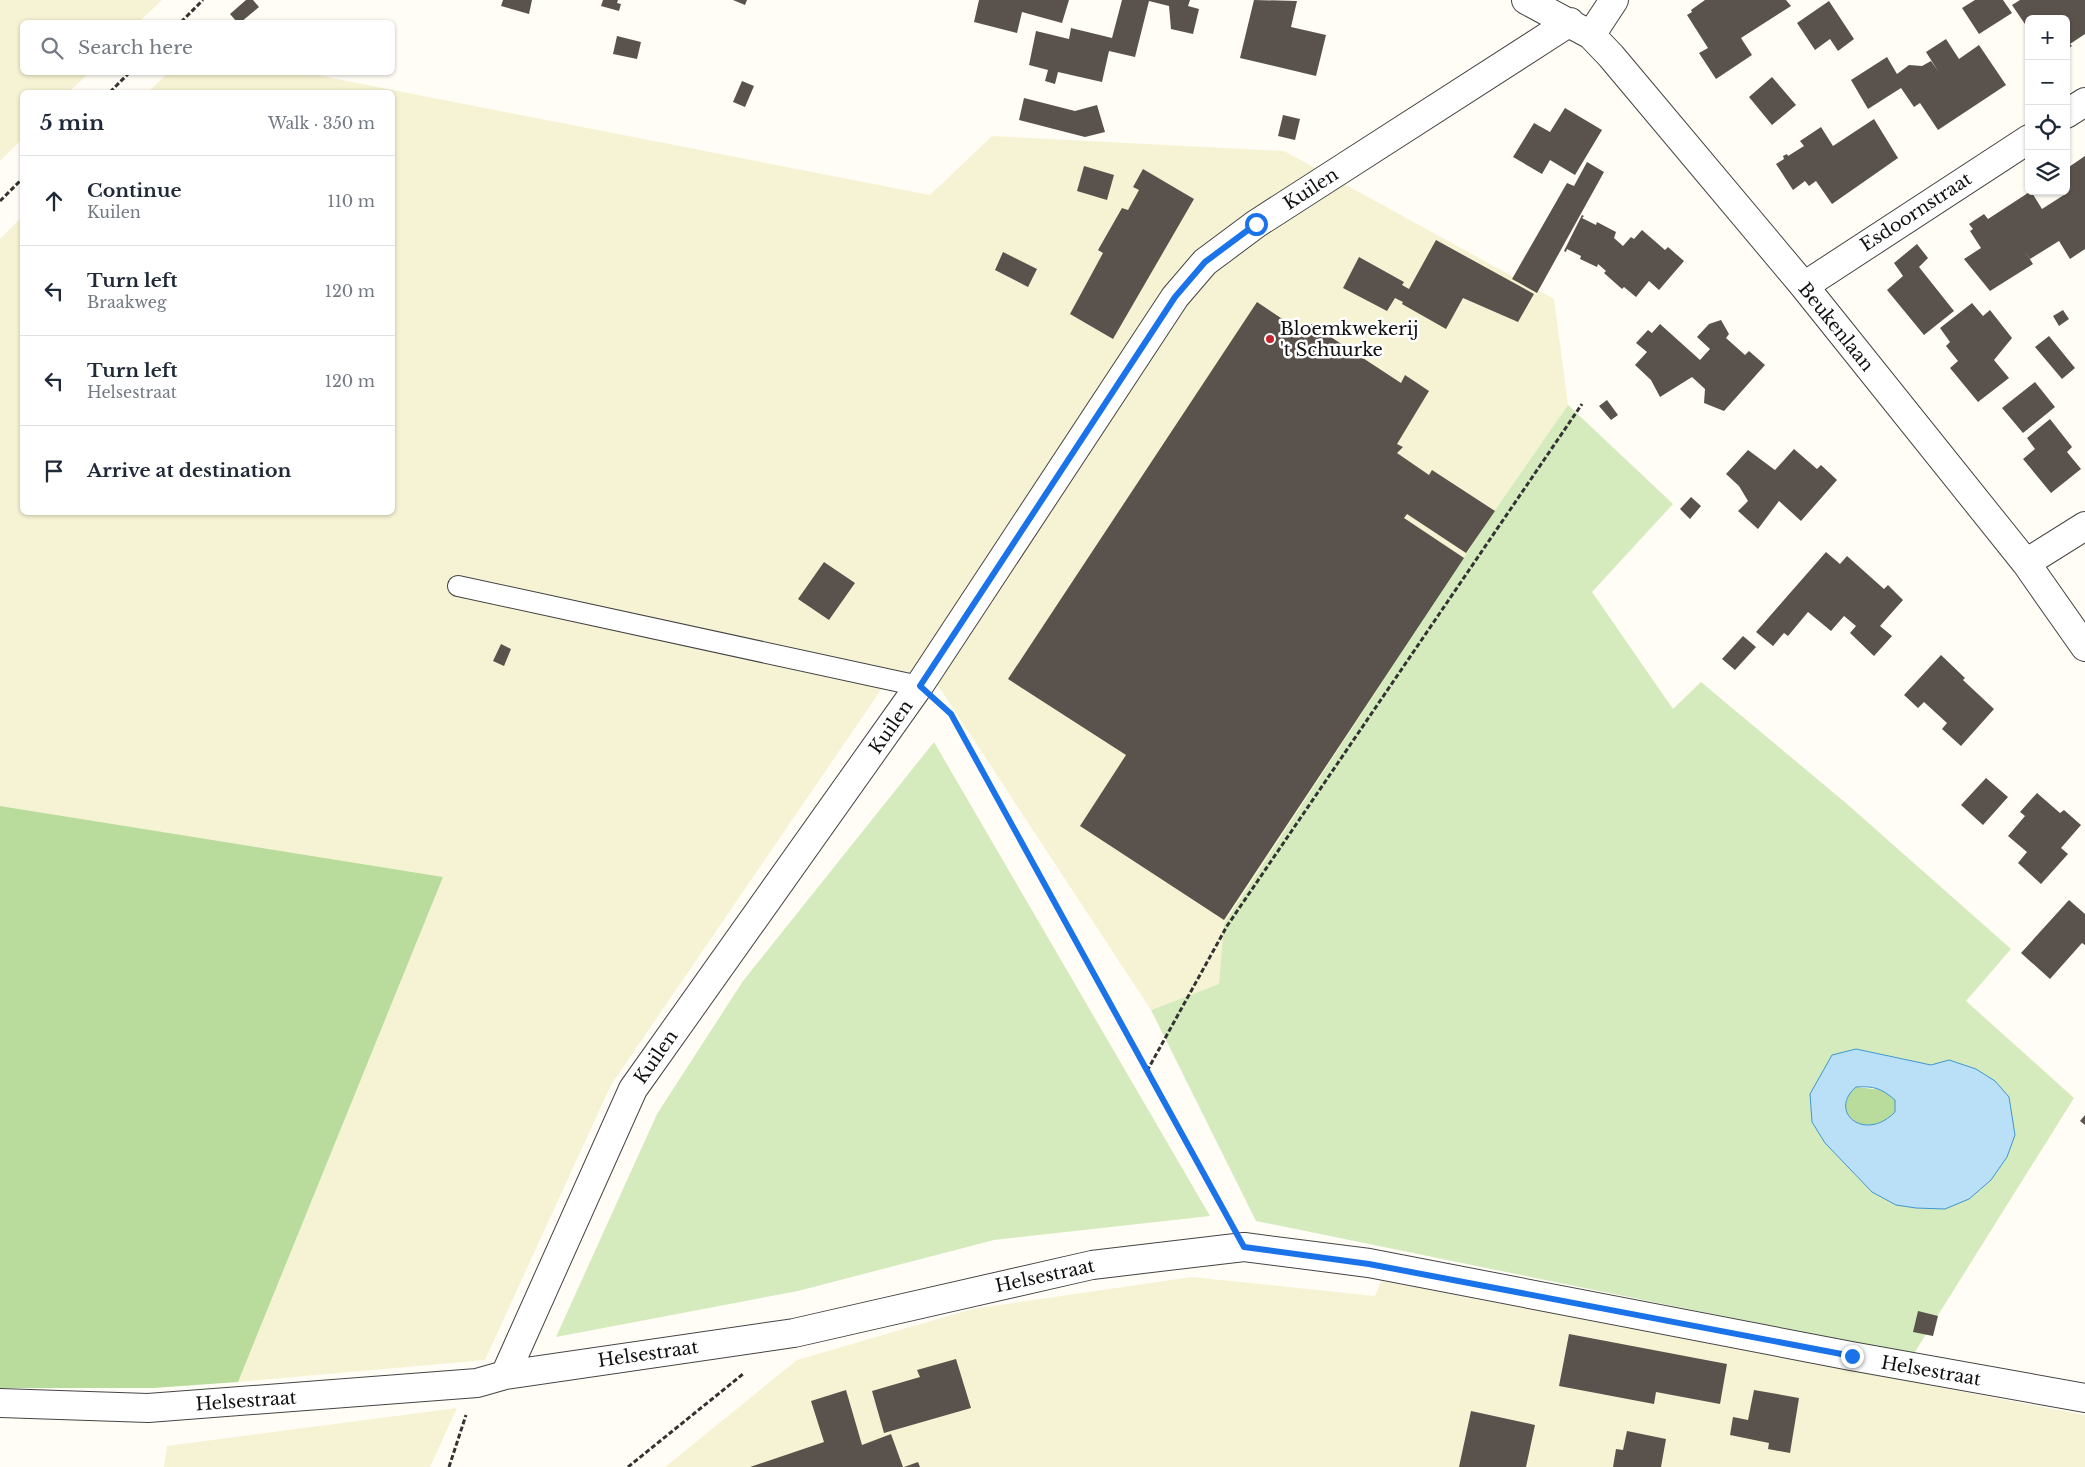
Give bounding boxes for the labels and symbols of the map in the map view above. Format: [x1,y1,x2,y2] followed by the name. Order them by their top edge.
[1280,163,1342,215] street label: Kuilen
[1856,168,1976,256] street label: Esdoornstraat
[1245,213,1268,236] route start
[1794,278,1878,376] street label: Beukenlaan
[1280,318,1418,361] place label: Bloemkwekerij 't Schuurke
[1264,333,1276,345] marker: Bloemkwekerij 't Schuurke
[865,696,917,758] street label: Kuilen
[630,1026,682,1088] street label: Kuilen
[993,1255,1097,1297] street label: Helsestraat
[596,1336,700,1372] street label: Helsestraat
[1841,1345,1864,1368] route end
[1879,1351,1983,1391] street label: Helsestraat
[195,1386,297,1416] street label: Helsestraat

